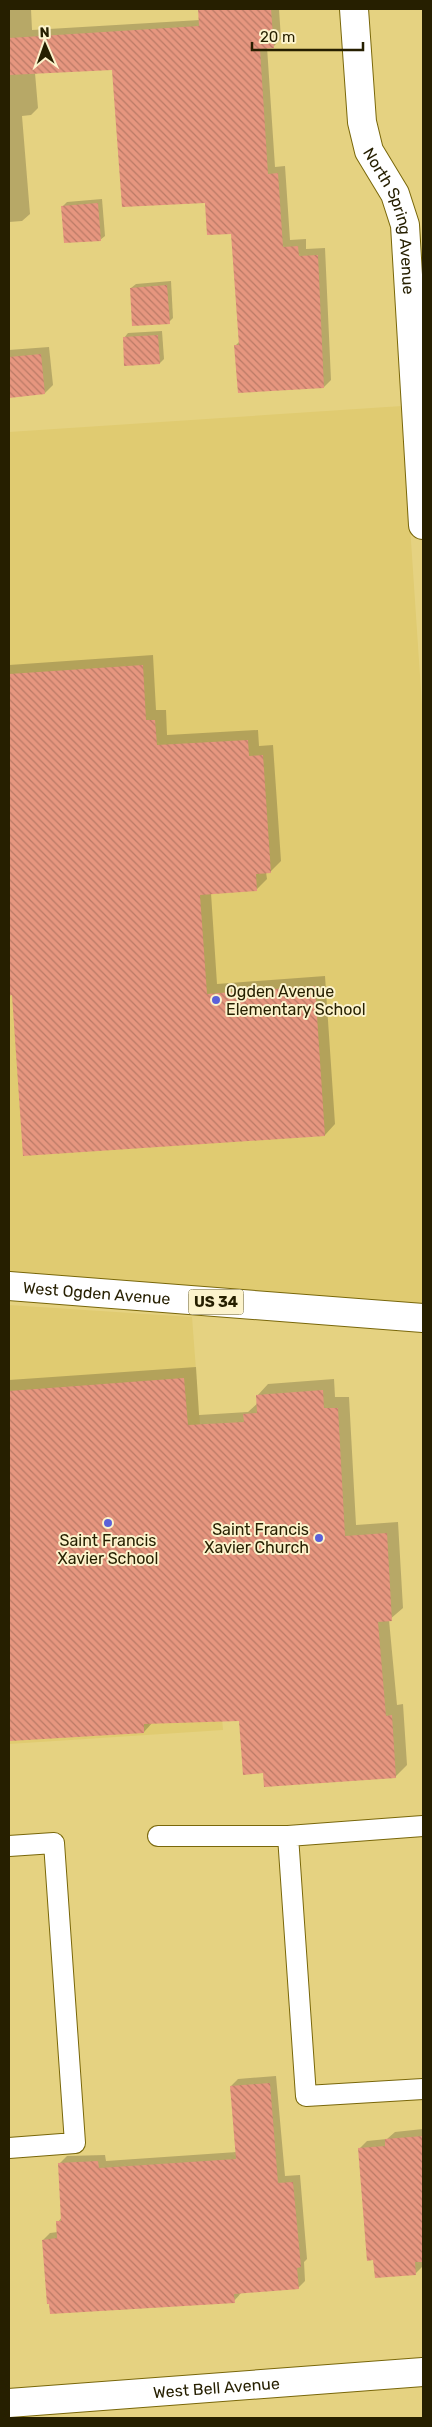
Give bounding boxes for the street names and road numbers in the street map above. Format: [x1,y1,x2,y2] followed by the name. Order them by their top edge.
[359,144,418,295] street label: North Spring Avenue
[22,1278,171,1308] street label: West Ogden Avenue
[188,1290,244,1314] road number: US 34
[153,2374,280,2402] street label: West Bell Avenue

